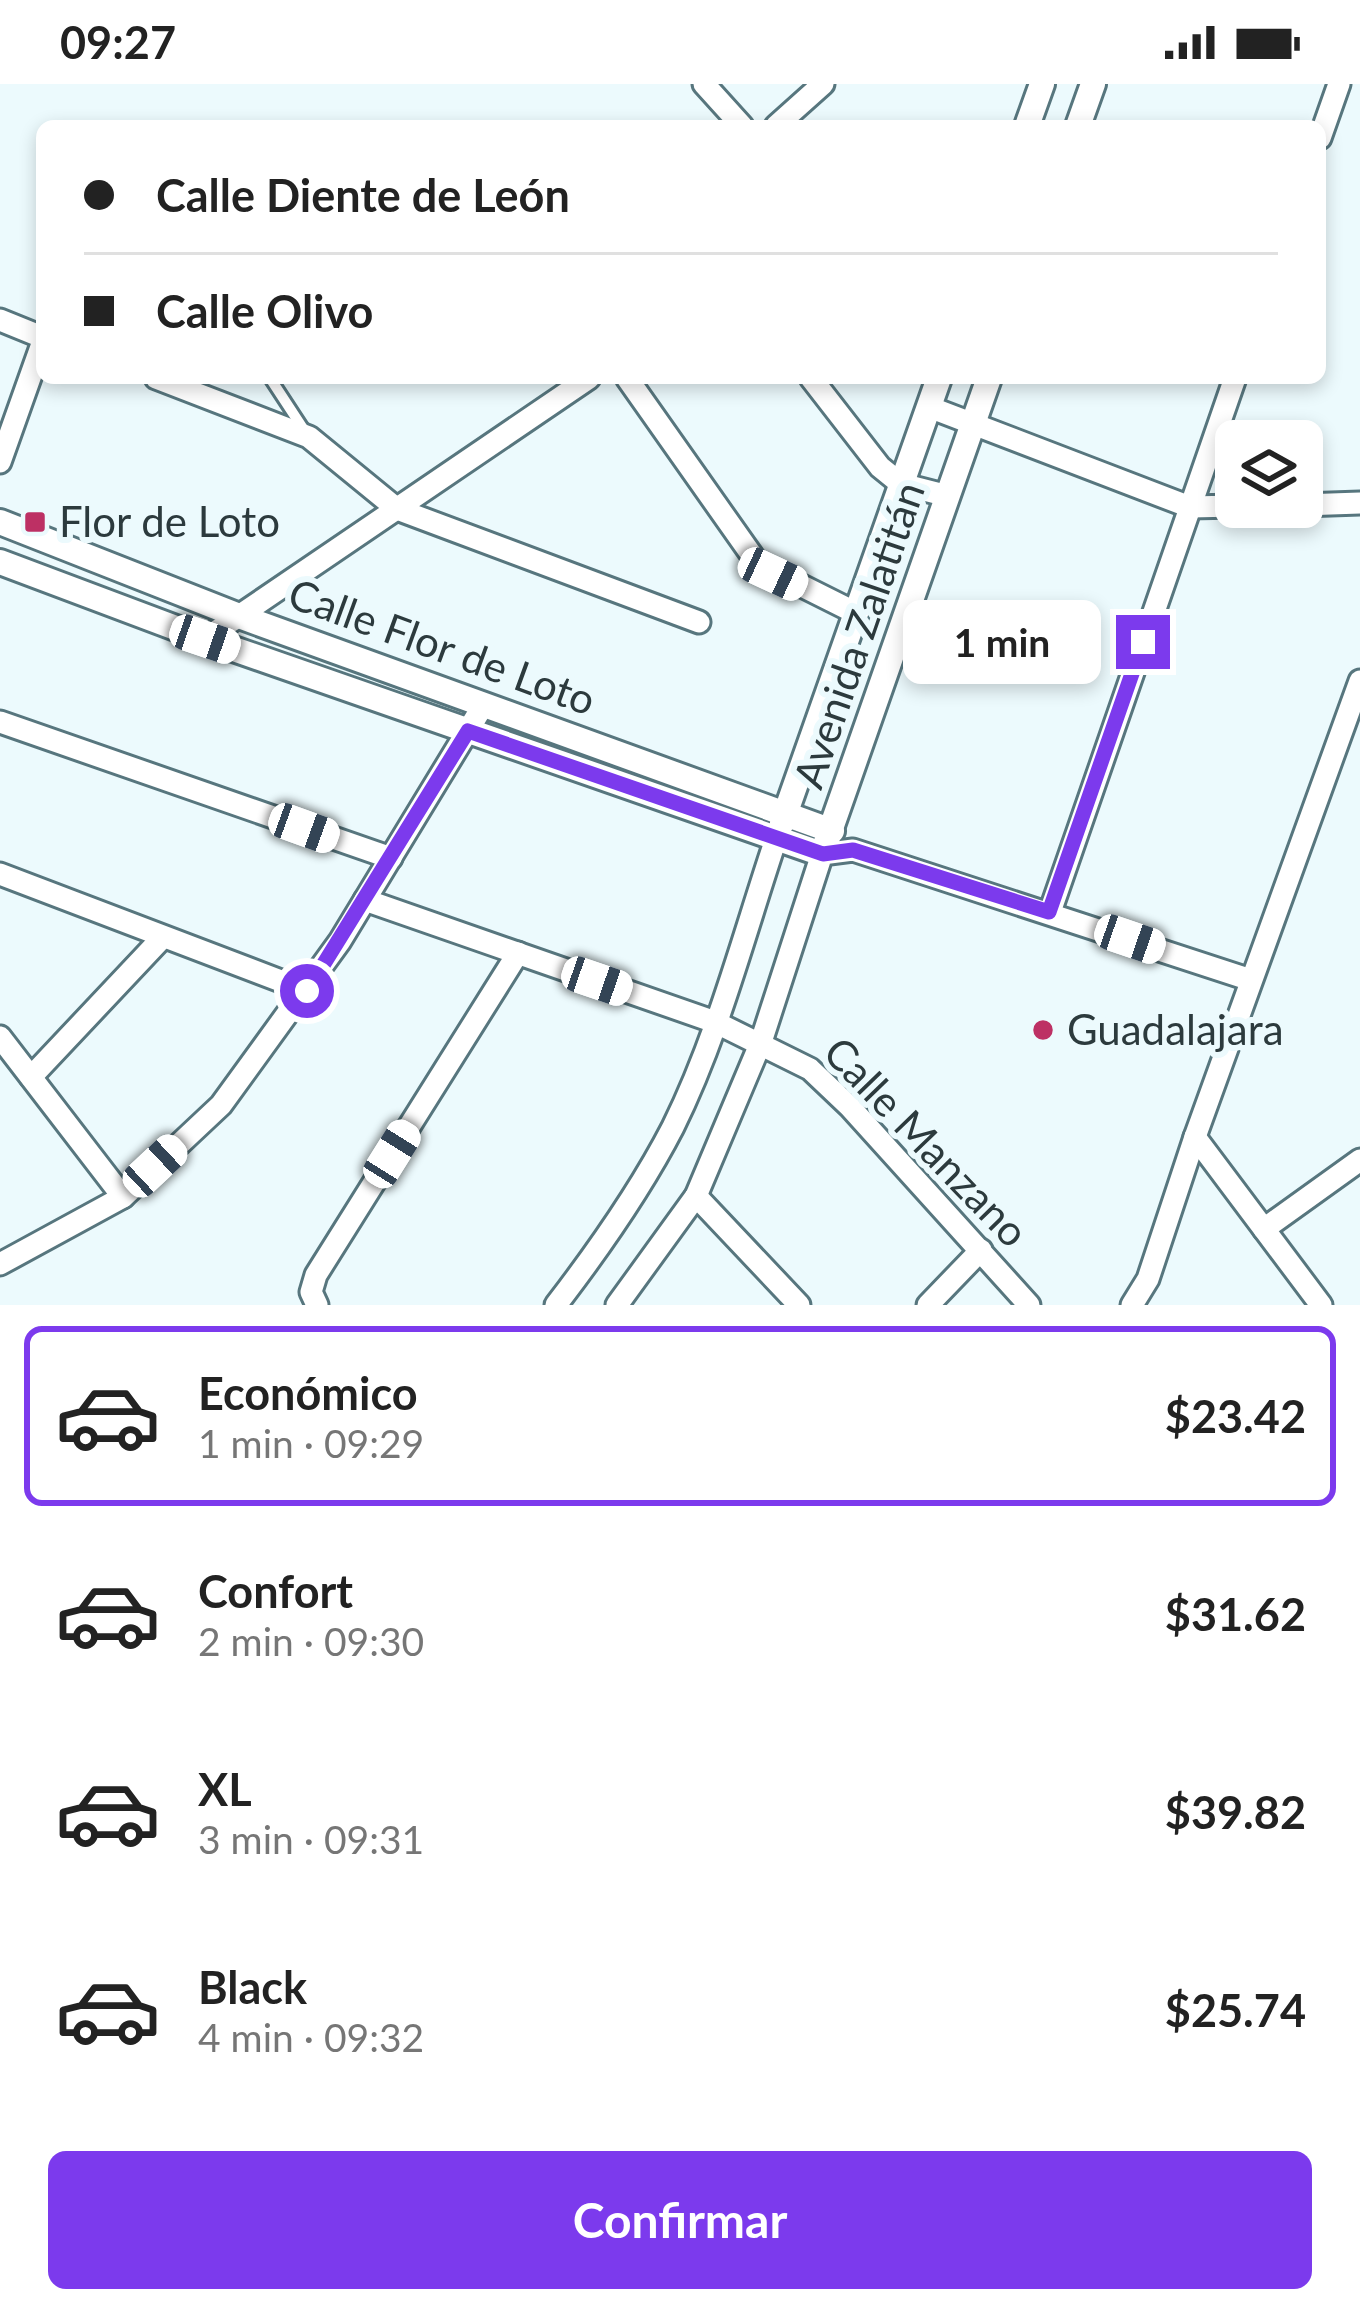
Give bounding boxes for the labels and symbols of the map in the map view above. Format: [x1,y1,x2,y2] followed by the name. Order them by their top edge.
[782,475,934,794] street label: Avenida Zalatitán
[59,496,280,546] place label: Flor de Loto
[22,509,48,535] marker: Flor de Loto
[733,542,813,606] car
[282,567,602,725] street label: Calle Flor de Loto
[903,600,1101,684] callout: 1 min
[165,610,245,668] car
[1116,615,1170,669] route end
[264,799,344,857] car
[1090,910,1170,968] car
[557,952,637,1010] car
[280,964,334,1018] route start
[1067,1004,1284,1054] place label: Guadalajara
[1030,1017,1056,1043] marker: Guadalajara
[814,1026,1039,1256] street label: Calle Manzano
[358,1114,426,1194] car
[116,1128,194,1204] car

